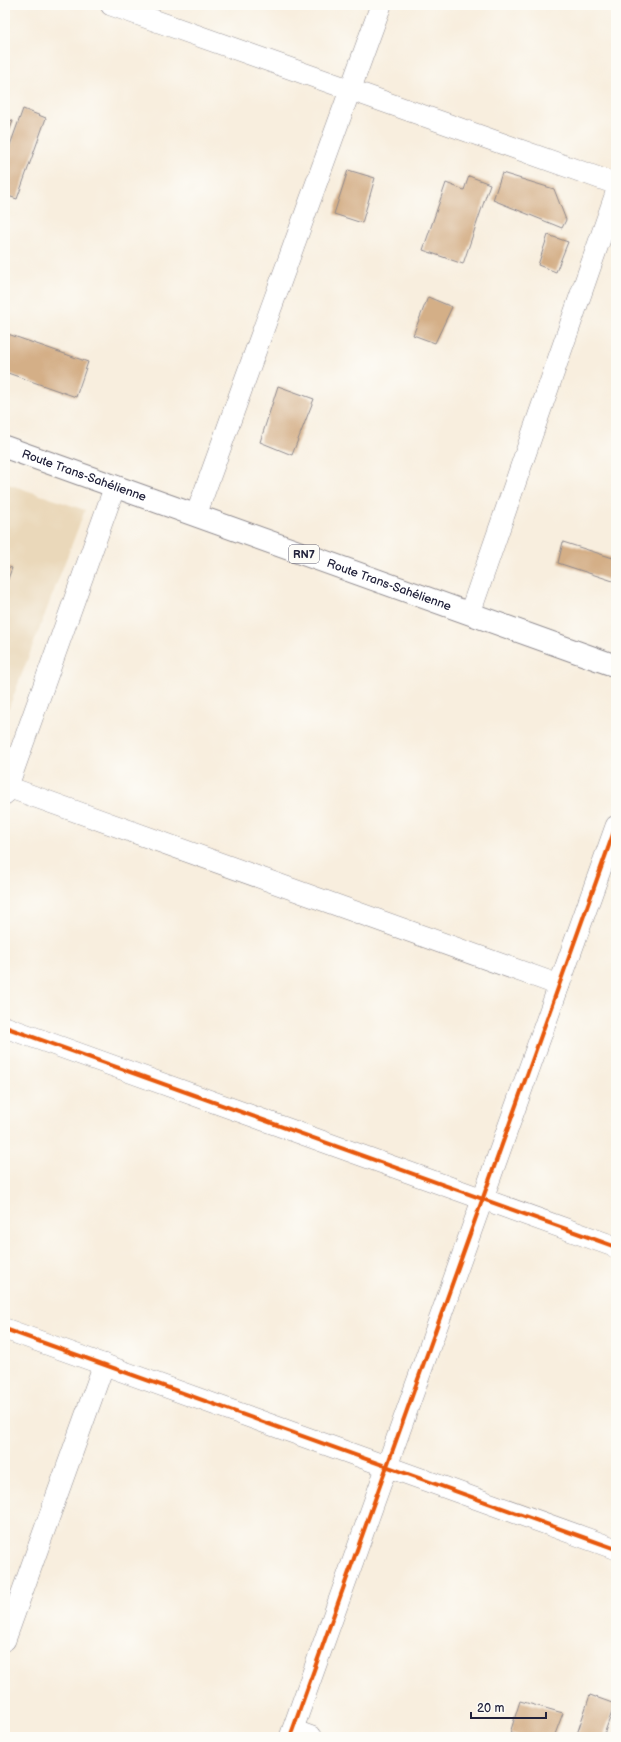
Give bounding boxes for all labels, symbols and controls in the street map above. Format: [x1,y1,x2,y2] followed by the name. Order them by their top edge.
[20,446,148,505] street label: Route Trans-Sahélienne
[289,545,319,563] road number: RN7
[325,555,453,614] street label: Route Trans-Sahélienne
[471,1694,546,1720] scale bar
[477,1701,504,1716] text: 20 m

